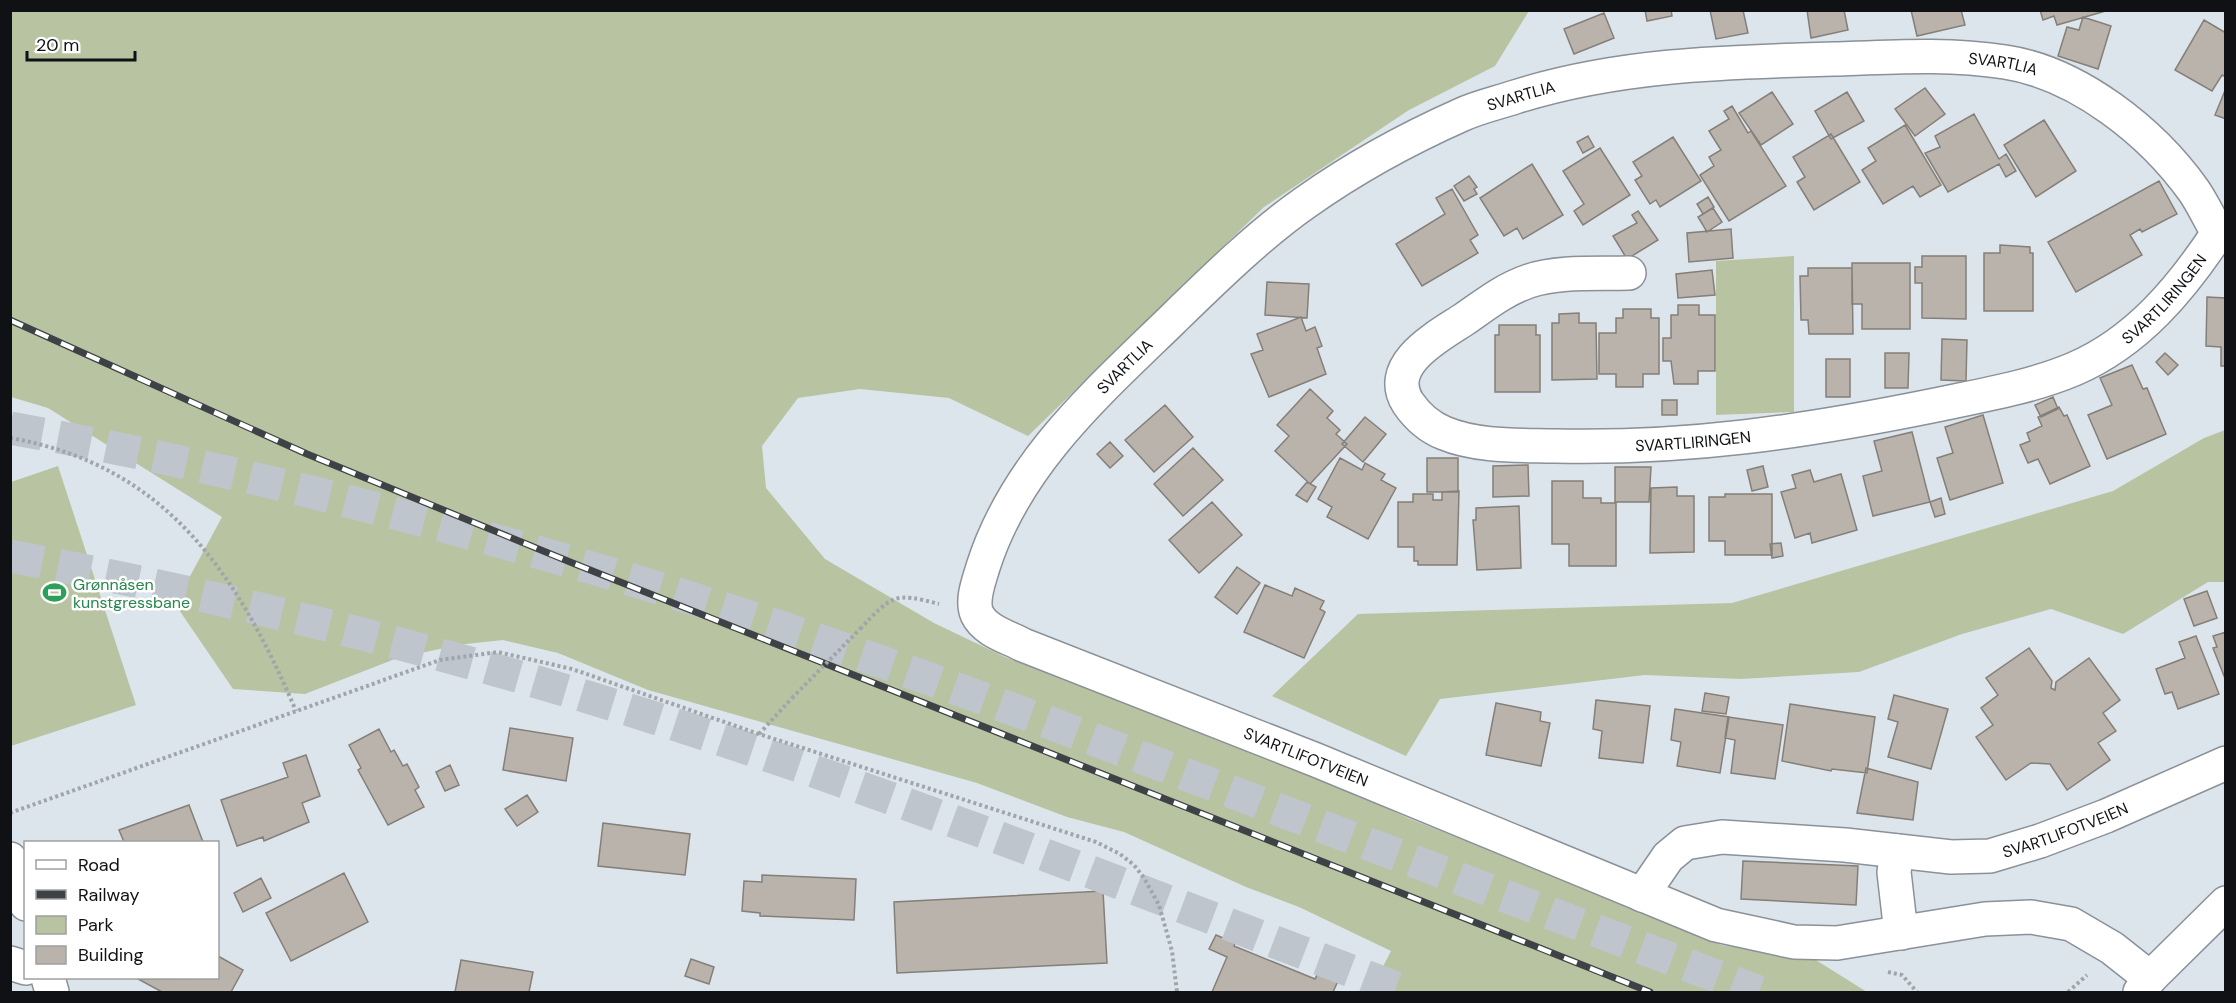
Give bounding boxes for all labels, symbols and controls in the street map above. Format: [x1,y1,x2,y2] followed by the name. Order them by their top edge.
[27,24,135,62] scale bar
[36,33,79,57] text: 20 m
[1968,47,2041,80] street label: SVARTLIA
[1484,76,1558,115] street label: SVARTLIA
[2117,250,2211,348] street label: SVARTLIRINGEN
[1092,334,1157,398] street label: SVARTLIA
[1635,426,1752,456] street label: SVARTLIRINGEN
[73,574,190,613] place label: Grønnåsen kunstgressbane
[42,580,68,606] sports icon: Grønnåsen kunstgressbane
[1241,722,1371,792] street label: SVARTLIFOTVEIEN
[2000,797,2131,862] street label: SVARTLIFOTVEIEN
[24,841,219,979] legend
[78,853,120,877] text: Road
[78,883,140,907] text: Railway
[78,913,114,937] text: Park
[78,943,143,967] text: Building

